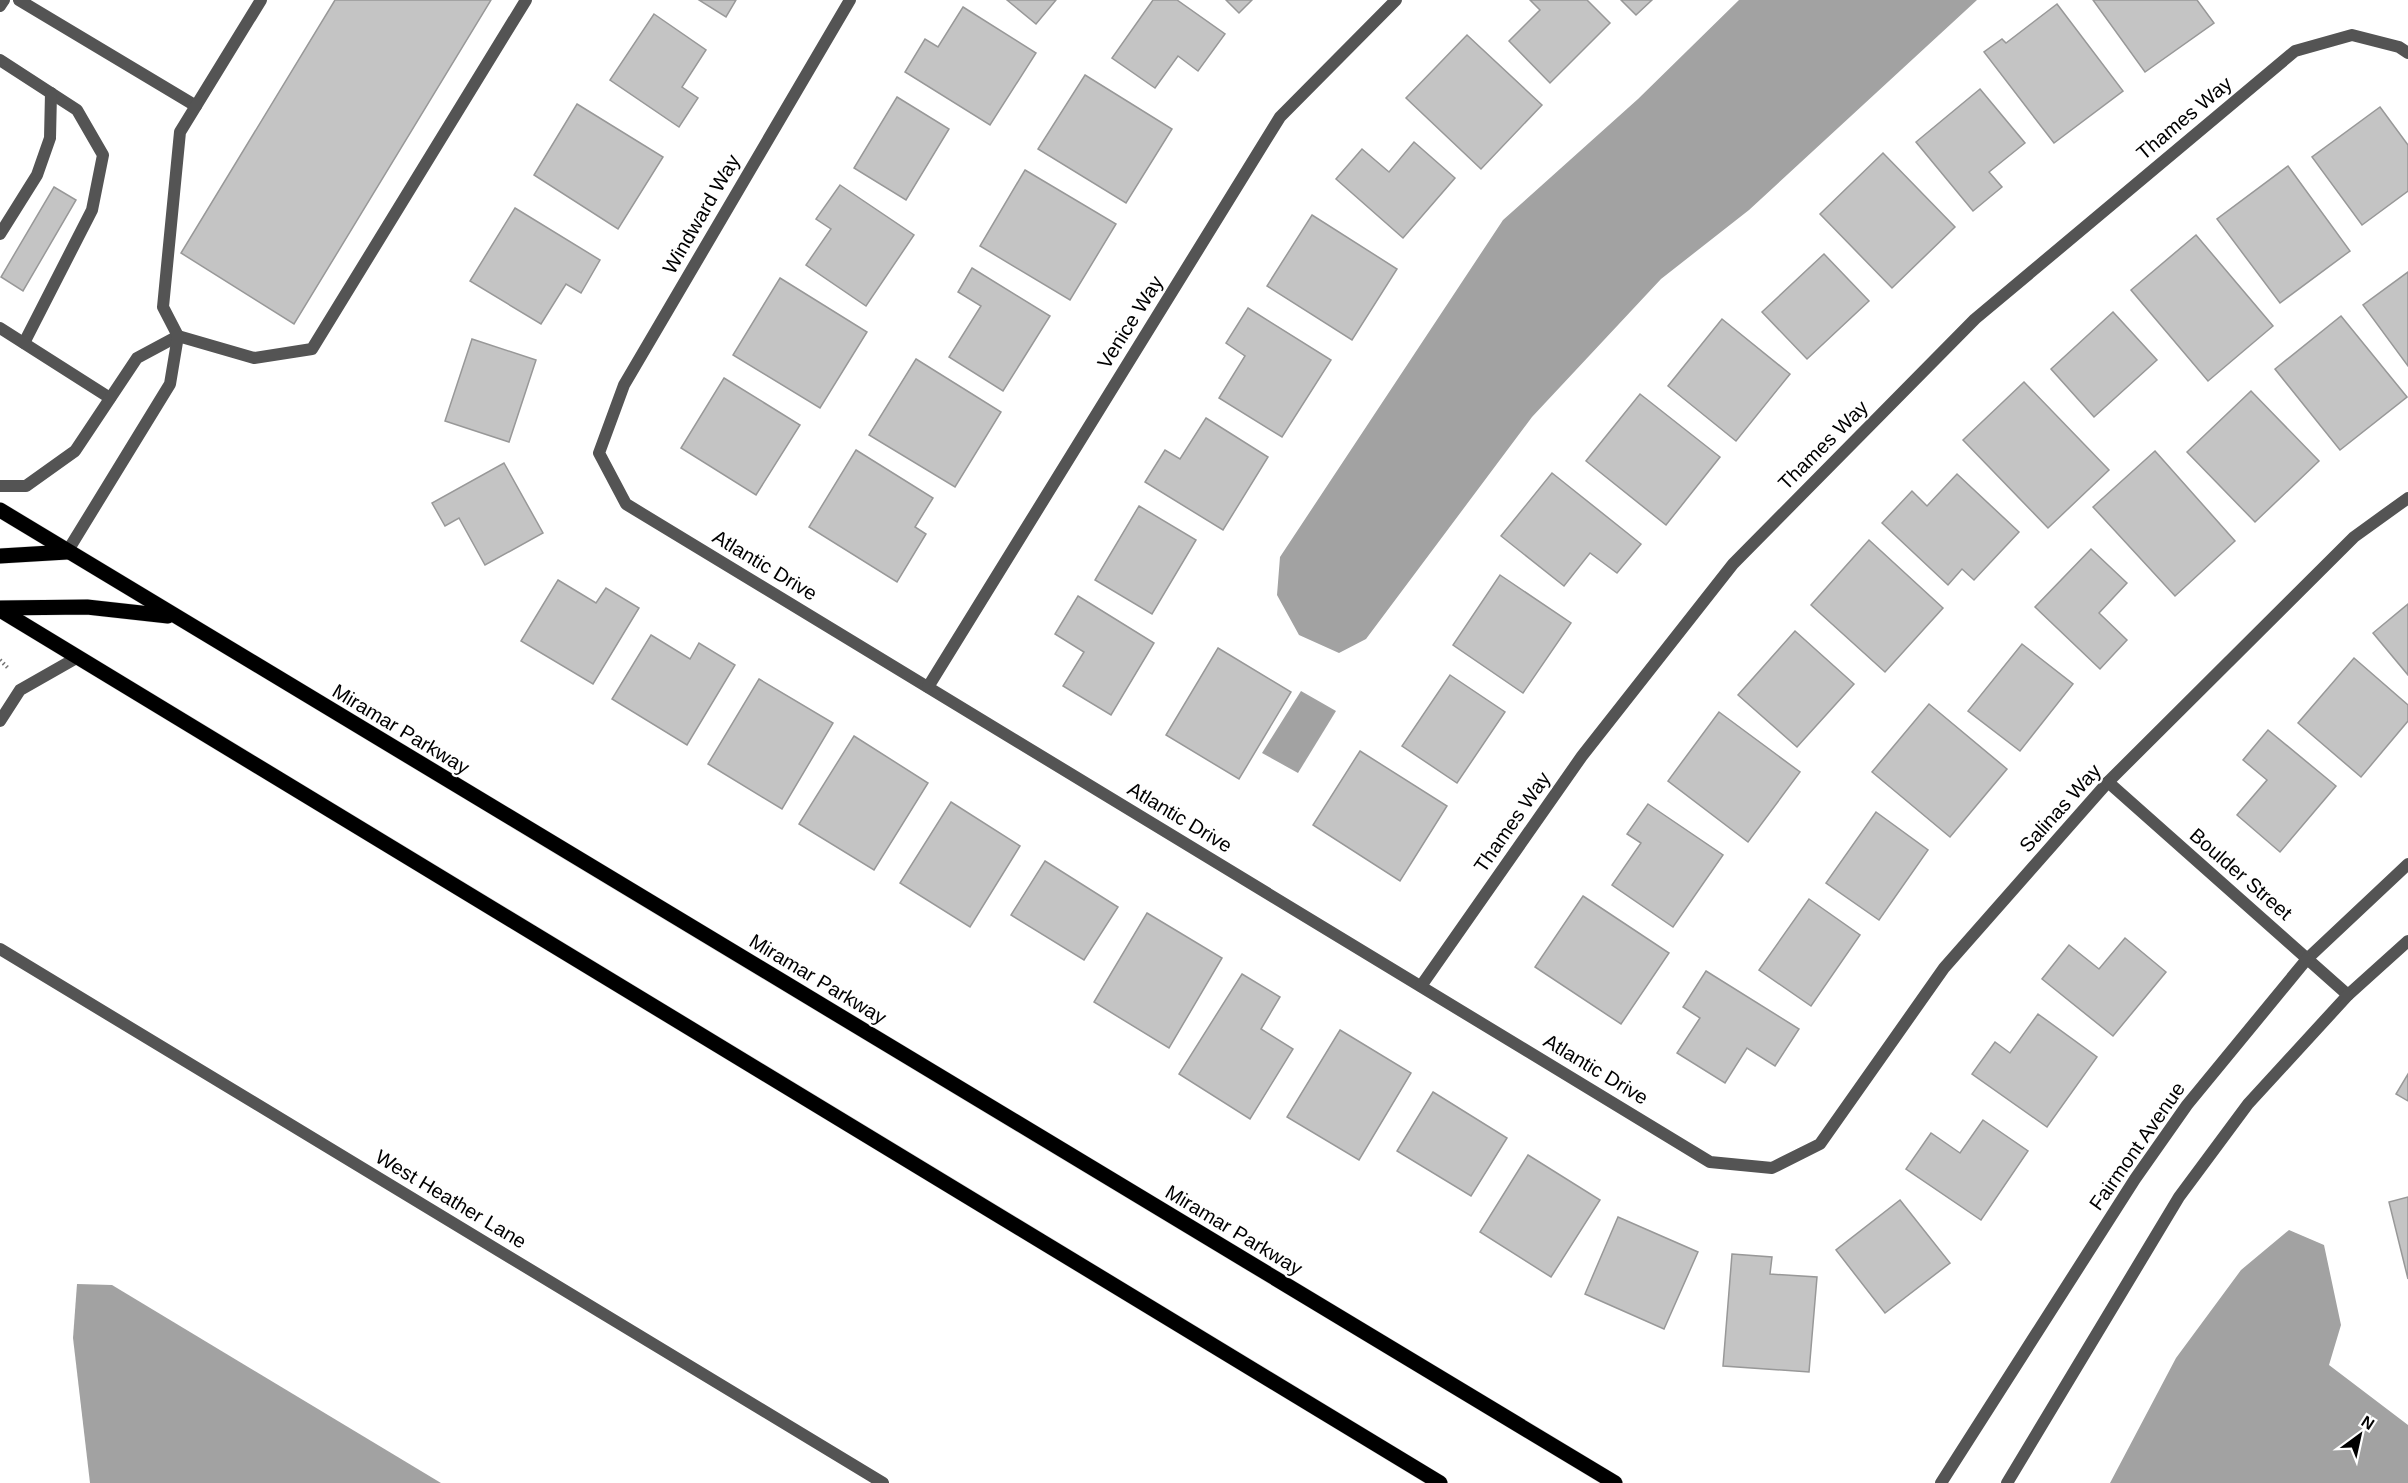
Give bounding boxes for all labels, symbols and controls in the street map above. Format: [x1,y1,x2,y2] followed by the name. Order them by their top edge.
[2132,72,2236,164] street label: Thames Way
[658,151,744,277] street label: Windward Way
[1093,272,1167,372] street label: Venice Way
[1774,396,1872,494] street label: Thames Way
[709,525,821,605] street label: Atlantic Drive
[329,680,473,778] street label: Miramar Parkway
[2015,760,2105,856] street label: Salinas Way
[1469,768,1555,876] street label: Thames Way
[1124,777,1236,857] street label: Atlantic Drive
[2186,824,2297,925] street label: Boulder Street
[746,930,890,1028] street label: Miramar Parkway
[1540,1029,1652,1109] street label: Atlantic Drive
[2085,1078,2189,1214] street label: Fairmont Avenue
[372,1145,530,1253] street label: West Heather Lane
[1162,1181,1306,1279] street label: Miramar Parkway
[2330,1405,2390,1465] north arrow
[2358,1413,2377,1433] text: N

